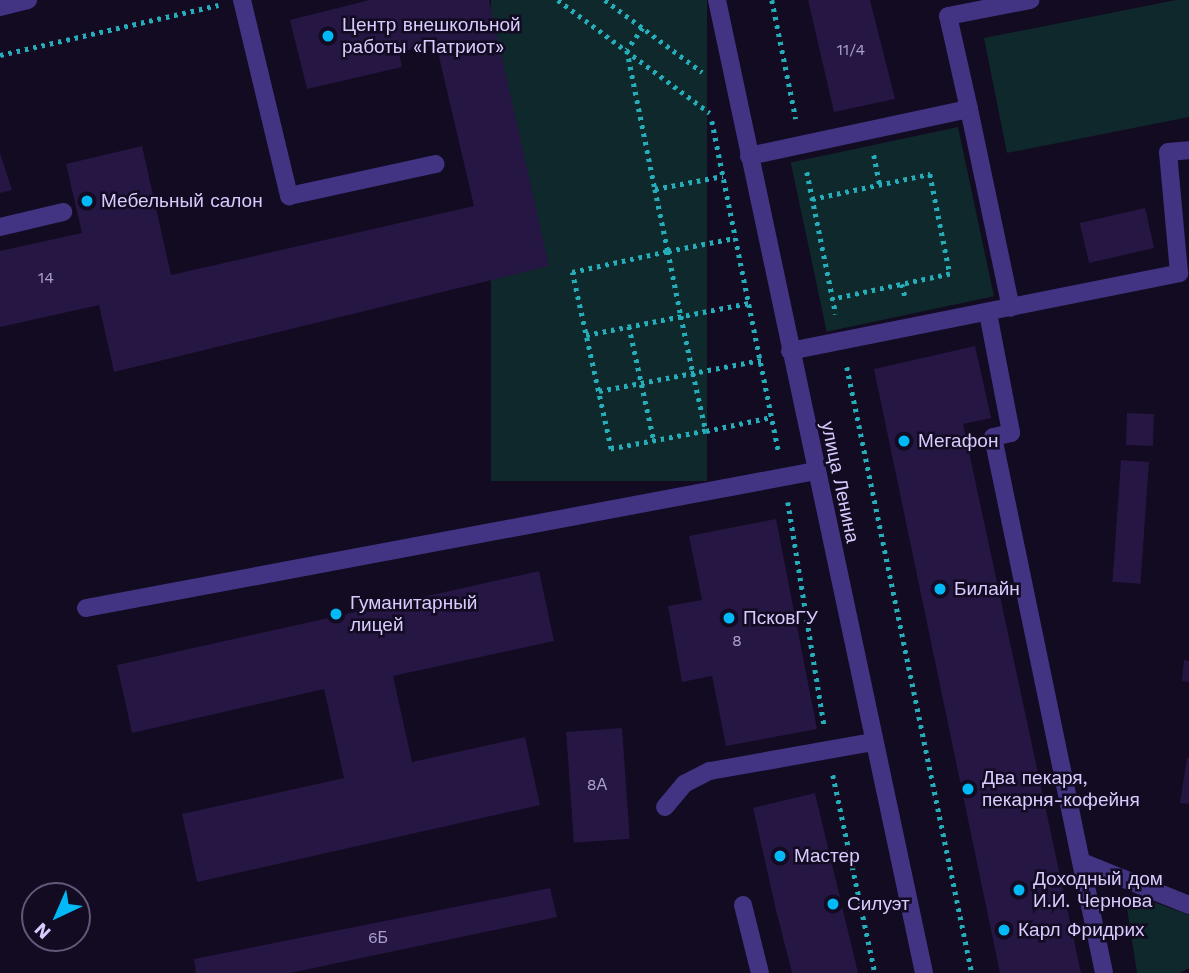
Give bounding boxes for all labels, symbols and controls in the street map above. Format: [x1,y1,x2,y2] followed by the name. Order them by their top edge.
[342,14,521,58] place label: Центр внешкольной работы «Патриот»
[320,28,336,44] marker: Центр внешкольной работы «Патриот»
[837,40,865,60] house number: 11/4
[101,190,263,212] place label: Мебельный салон
[79,193,95,209] marker: Мебельный салон
[38,268,54,288] house number: 14
[816,419,864,545] street label: улица Ленина
[918,430,998,452] place label: Мегафон
[896,433,912,449] marker: Мегафон
[954,578,1020,600] place label: Билайн
[932,581,948,597] marker: Билайн
[350,592,477,636] place label: Гуманитарный лицей
[328,606,344,622] marker: Гуманитарный лицей
[743,607,818,629] place label: ПсковГУ
[721,610,737,626] marker: ПсковГУ
[732,631,742,651] house number: 8
[982,767,1140,811] place label: Два пекаря, пекарня-кофейня
[587,775,607,795] house number: 8А
[960,781,976,797] marker: Два пекаря, пекарня-кофейня
[794,845,860,867] place label: Мастер
[772,848,788,864] marker: Мастер
[1033,868,1163,912] place label: Доходный дом И.И. Чернова
[21,882,91,952] north arrow
[1011,882,1027,898] marker: Доходный дом И.И. Чернова
[847,893,910,915] place label: Силуэт
[825,896,841,912] marker: Силуэт
[29,918,56,944] text: N
[1018,919,1145,941] place label: Карл Фридрих
[996,922,1012,938] marker: Карл Фридрих
[368,928,388,948] house number: 6Б

